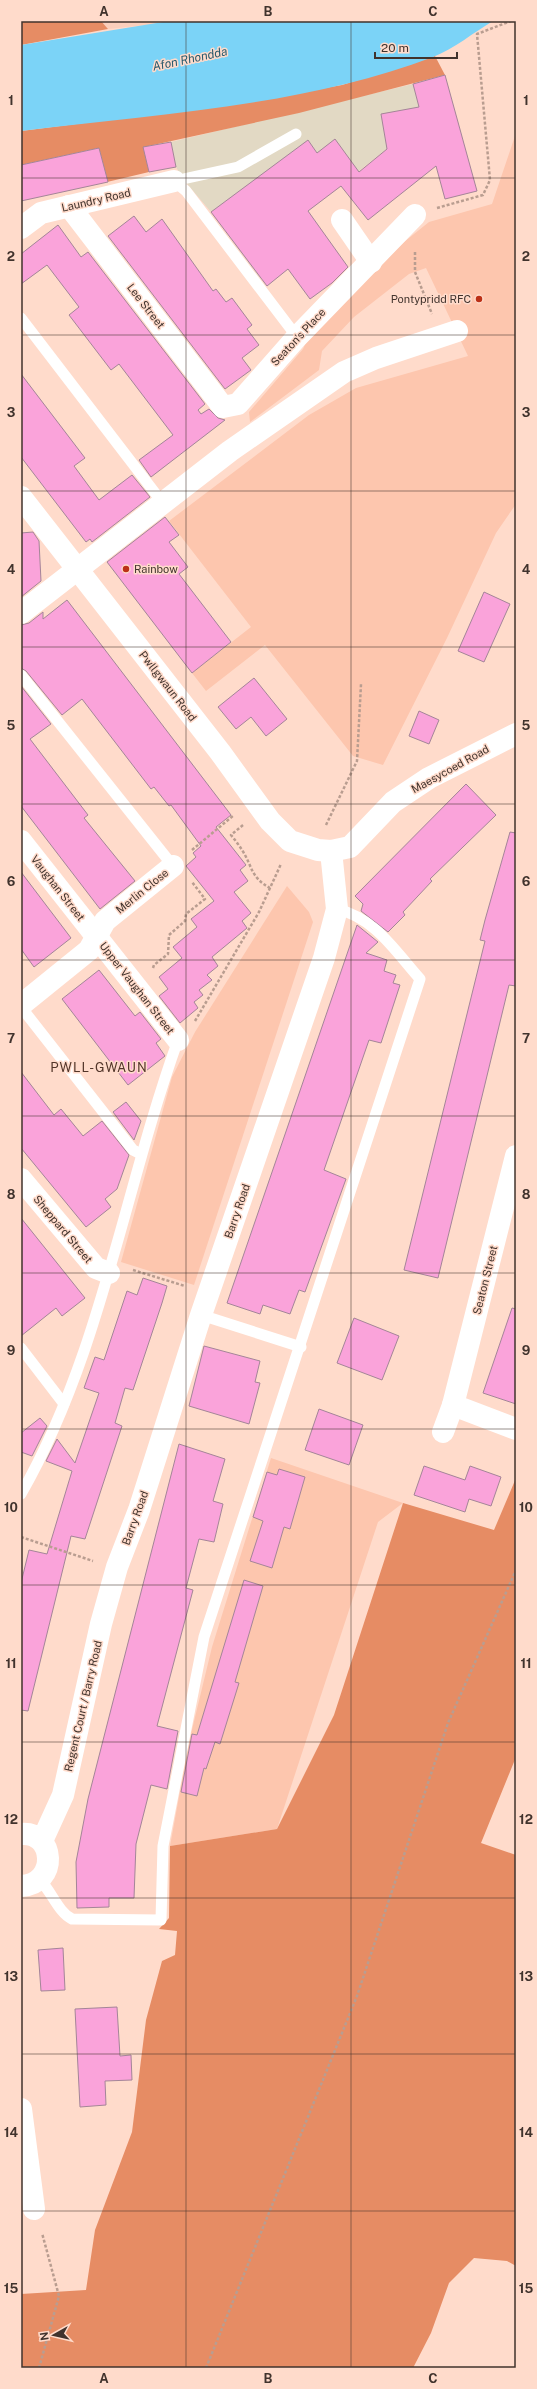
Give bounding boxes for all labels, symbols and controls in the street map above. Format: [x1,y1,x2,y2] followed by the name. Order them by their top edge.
[99,4,109,19] text: A
[264,4,273,19] text: B
[428,4,438,19] text: C
[375,34,457,60] scale bar
[381,41,409,55] text: 20 m
[151,44,229,74] water label: Afon Rhondda
[8,93,14,108] text: 1
[523,93,529,108] text: 1
[60,186,132,214] street label: Laundry Road
[7,249,15,264] text: 2
[522,249,530,264] text: 2
[125,281,167,331] street label: Lee Street
[391,293,471,305] place label: Pontypridd RFC
[474,294,484,304] marker: Pontypridd RFC
[268,306,328,368] street label: Seaton's Place
[7,405,16,420] text: 3
[522,405,531,420] text: 3
[7,562,16,577] text: 4
[522,562,531,577] text: 4
[134,563,178,575] place label: Rainbow
[121,564,131,574] marker: Rainbow
[137,649,199,723] street label: Pwllgwaun Road
[7,718,16,733] text: 5
[522,718,531,733] text: 5
[409,743,491,795] street label: Maesycoed Road
[29,853,87,923] street label: Vaughan Street
[113,866,171,916] street label: Merlin Close
[7,874,16,889] text: 6
[522,874,531,889] text: 6
[97,940,177,1036] street label: Upper Vaughan Street
[7,1031,15,1046] text: 7
[522,1031,530,1046] text: 7
[50,1060,148,1075] district label: PWLL-GWAUN
[222,1182,252,1240] street label: Barry Road
[7,1187,16,1202] text: 8
[522,1187,531,1202] text: 8
[31,1193,95,1265] street label: Sheppard Street
[471,1244,499,1316] street label: Seaton Street
[7,1343,15,1358] text: 9
[522,1343,530,1358] text: 9
[120,1489,150,1547] street label: Barry Road
[4,1500,18,1515] text: 10
[519,1500,533,1515] text: 10
[62,1639,104,1773] street label: Regent Court / Barry Road
[5,1656,17,1671] text: 11
[520,1656,532,1671] text: 11
[4,1812,18,1827] text: 12
[519,1812,533,1827] text: 12
[4,1969,18,1984] text: 13
[519,1969,533,1984] text: 13
[4,2125,19,2140] text: 14
[519,2125,534,2140] text: 14
[4,2281,18,2296] text: 15
[519,2281,533,2296] text: 15
[34,2315,74,2355] north arrow
[38,2331,51,2341] text: N
[99,2371,109,2386] text: A
[264,2371,273,2386] text: B
[428,2371,438,2386] text: C

